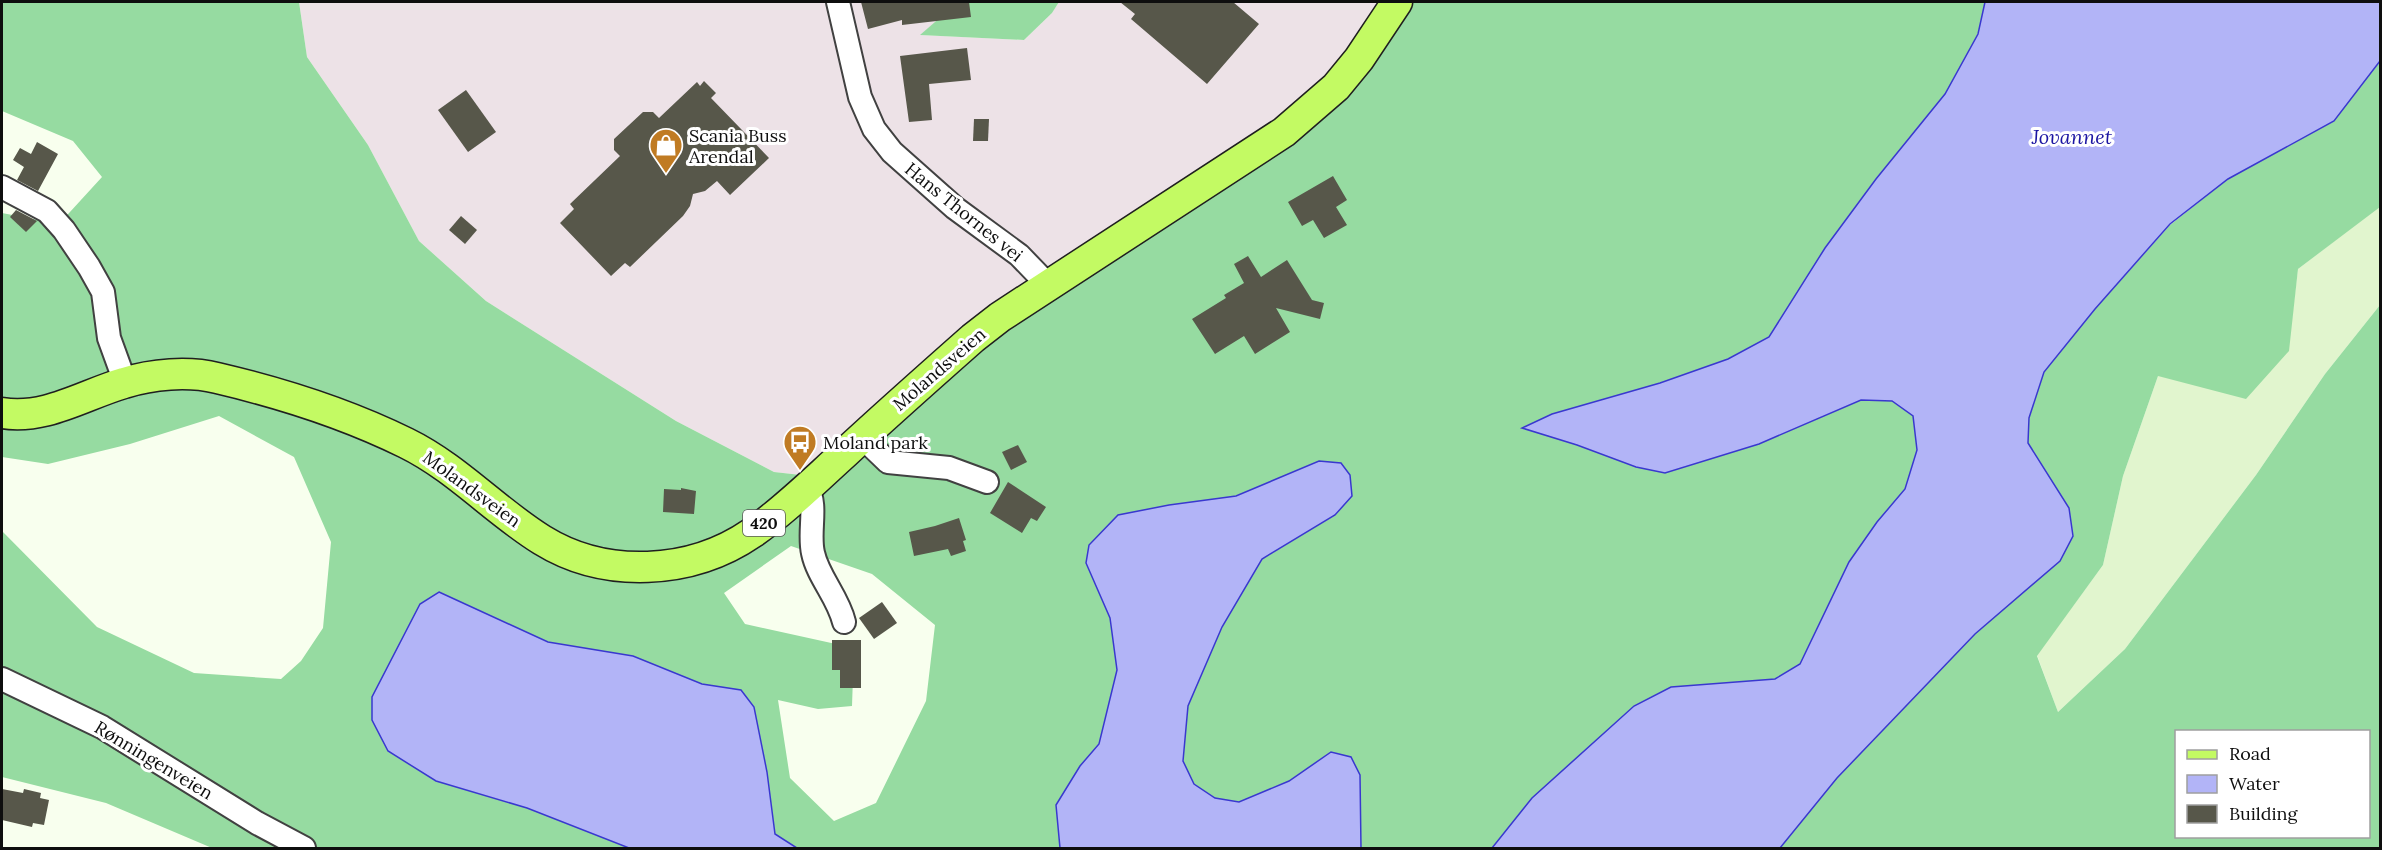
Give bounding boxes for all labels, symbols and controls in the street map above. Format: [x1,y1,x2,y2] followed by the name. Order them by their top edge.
[688,124,787,168] place label: Scania Buss Arendal
[2031,124,2113,149] water label: Jovannet
[648,127,684,174] shop icon: Scania Buss Arendal
[900,157,1028,267] street label: Hans Thornes vei
[888,322,990,416] street label: Molandsveien
[782,424,818,471] bus stop icon: Moland park
[823,431,928,454] place label: Moland park
[418,446,526,532] street label: Molandsveien
[743,510,785,536] road number: 420
[91,716,218,804] street label: Rønningenveien
[2175,730,2370,838] legend
[2229,742,2271,765] text: Road
[2229,772,2280,795] text: Water
[2229,802,2299,825] text: Building

